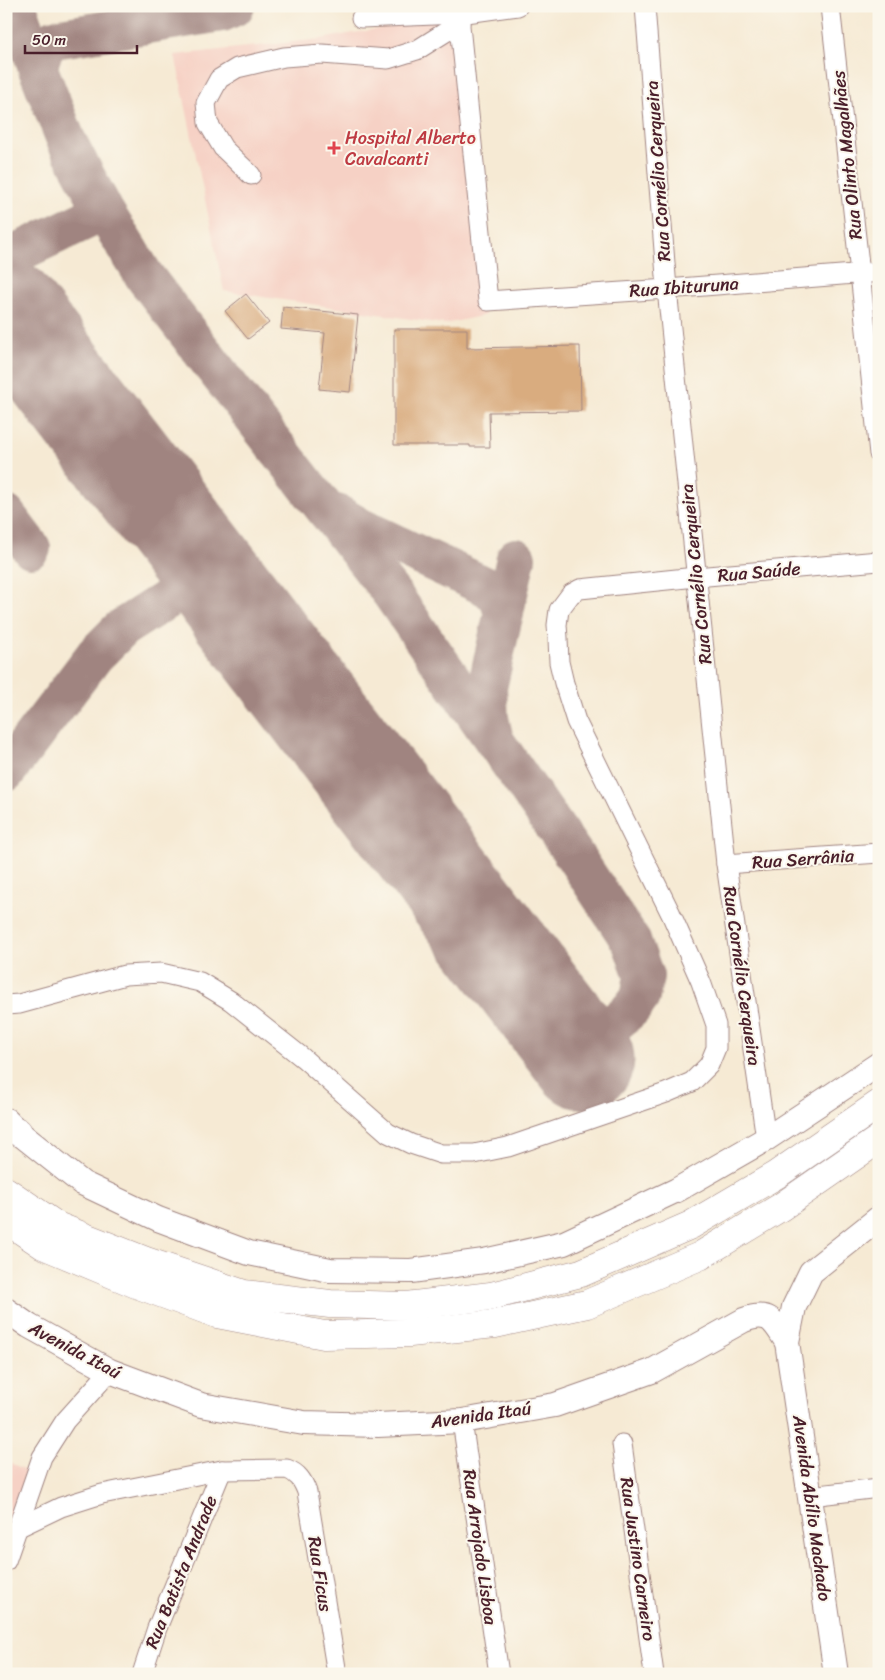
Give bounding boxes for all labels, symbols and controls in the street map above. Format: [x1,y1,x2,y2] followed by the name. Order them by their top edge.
[25,22,138,54] scale bar
[32,27,67,53] text: 50 m
[822,68,872,241] street label: Rua Olinto Magalhães
[636,80,680,262] street label: Rua Cornélio Cerqueira
[345,122,476,175] place label: Hospital Alberto Cavalcanti
[327,141,341,155] marker: Hospital Alberto Cavalcanti
[628,267,740,307] street label: Rua Ibituruna
[671,482,721,666] street label: Rua Cornélio Cerqueira
[716,552,802,592] street label: Rua Saúde
[751,839,856,879] street label: Rua Serrânia
[714,884,770,1068] street label: Rua Cornélio Cerqueira
[22,1312,127,1388] street label: Avenida Itaú
[428,1392,534,1438] street label: Avenida Itaú
[783,1412,841,1603] street label: Avenida Abílio Machado
[453,1467,507,1628] street label: Rua Arrojado Lisboa
[611,1475,665,1643] street label: Rua Justino Carneiro
[136,1490,226,1654] street label: Rua Batista Andrade
[298,1534,342,1615] street label: Rua Ficus

